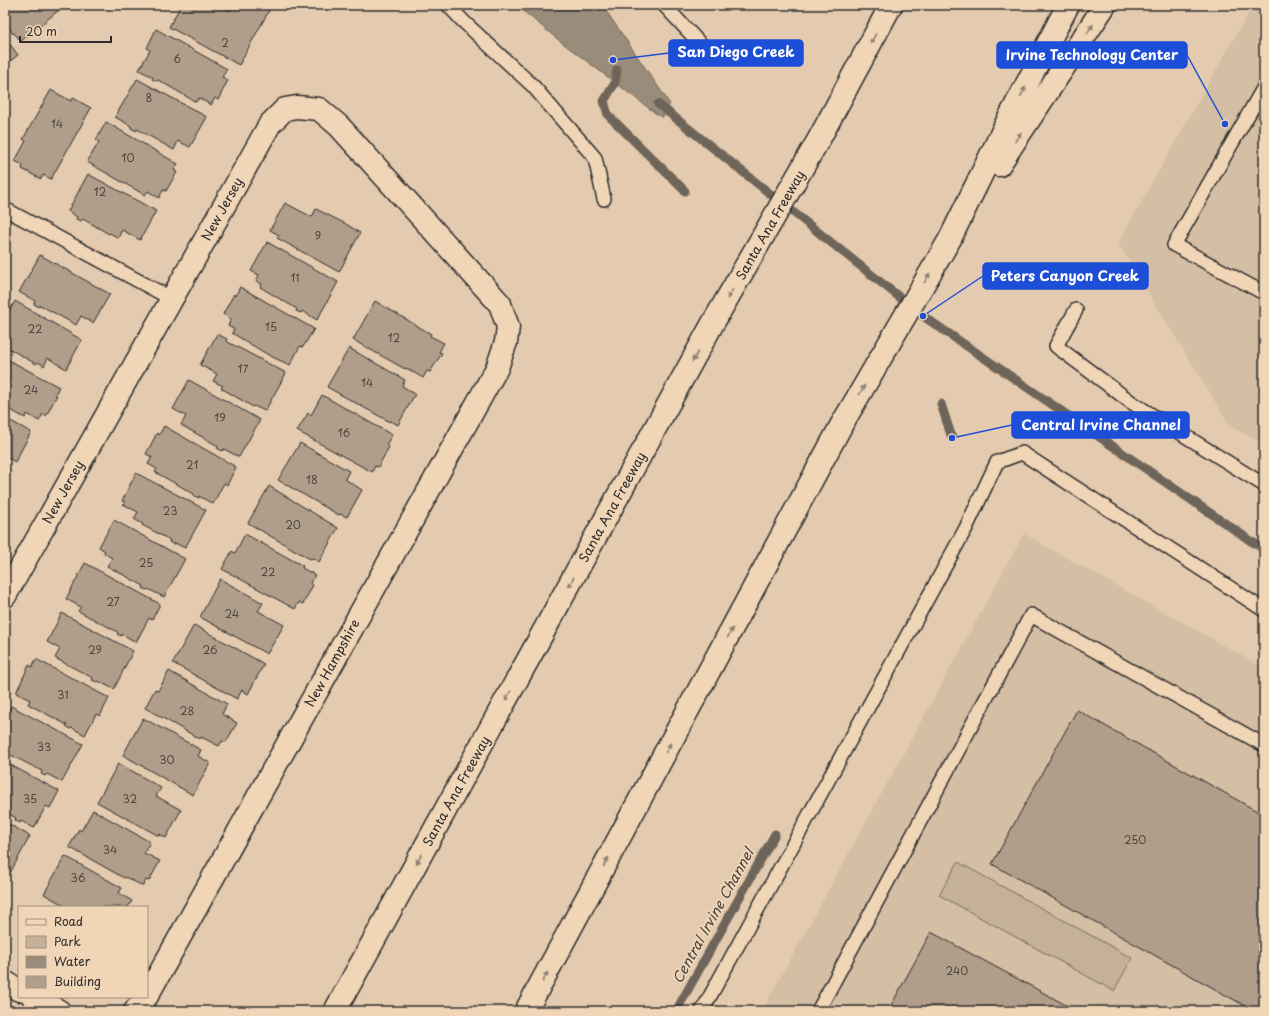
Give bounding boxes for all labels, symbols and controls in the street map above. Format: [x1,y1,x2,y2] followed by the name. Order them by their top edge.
[20,18,111,44] scale bar
[26,22,57,40] text: 20 m
[1086,24,1094,34] one-way arrow
[221,34,229,51] house number: 2
[869,34,876,45] one-way arrow
[669,40,803,66] callout: San Diego Creek
[677,41,795,62] text: San Diego Creek
[997,42,1187,68] callout: Irvine Technology Center
[1006,44,1179,65] text: Irvine Technology Center
[173,50,181,67] house number: 6
[1020,86,1026,98] one-way arrow
[146,89,153,106] house number: 8
[51,115,63,132] house number: 14
[1014,132,1022,142] one-way arrow
[122,149,134,166] house number: 10
[730,166,809,283] street label: Santa Ana Freeway
[196,173,247,244] street label: New Jersey
[94,183,107,200] house number: 12
[315,227,321,244] house number: 9
[983,263,1148,289] callout: Peters Canyon Creek
[991,265,1140,286] text: Peters Canyon Creek
[290,269,300,286] house number: 11
[924,272,931,284] one-way arrow
[727,288,734,300] one-way arrow
[265,318,277,335] house number: 15
[28,320,42,337] house number: 22
[388,329,401,346] house number: 12
[691,352,698,363] one-way arrow
[238,360,249,377] house number: 17
[361,374,373,391] house number: 14
[24,381,38,398] house number: 24
[858,384,865,396] one-way arrow
[214,409,226,426] house number: 19
[1012,412,1189,438] callout: Central Irvine Channel
[1021,414,1181,435] text: Central Irvine Channel
[338,424,351,441] house number: 16
[573,448,650,565] street label: Santa Ana Freeway
[37,456,88,527] street label: New Jersey
[186,456,198,473] house number: 21
[306,471,318,488] house number: 18
[163,502,177,519] house number: 23
[285,516,301,533] house number: 20
[139,554,153,571] house number: 25
[261,563,275,580] house number: 22
[568,576,575,588] one-way arrow
[106,593,120,610] house number: 27
[225,605,239,622] house number: 24
[299,615,364,710] street label: New Hampshire
[726,627,733,639] one-way arrow
[88,641,102,658] house number: 29
[202,641,218,658] house number: 26
[57,686,69,703] house number: 31
[505,690,512,701] one-way arrow
[180,702,194,719] house number: 28
[417,732,494,849] street label: Santa Ana Freeway
[37,738,51,755] house number: 33
[665,742,671,754] one-way arrow
[159,751,175,768] house number: 30
[23,790,37,807] house number: 35
[123,790,138,807] house number: 32
[1124,831,1146,848] house number: 250
[103,841,117,858] house number: 34
[667,843,760,987] water label: Central Irvine Channel
[415,853,422,864] one-way arrow
[603,856,610,868] one-way arrow
[71,869,86,886] house number: 36
[18,906,148,998] legend
[54,912,83,930] text: Road
[54,932,81,950] text: Park
[54,952,91,970] text: Water
[946,962,968,979] house number: 240
[541,971,548,982] one-way arrow
[54,972,101,990] text: Building

